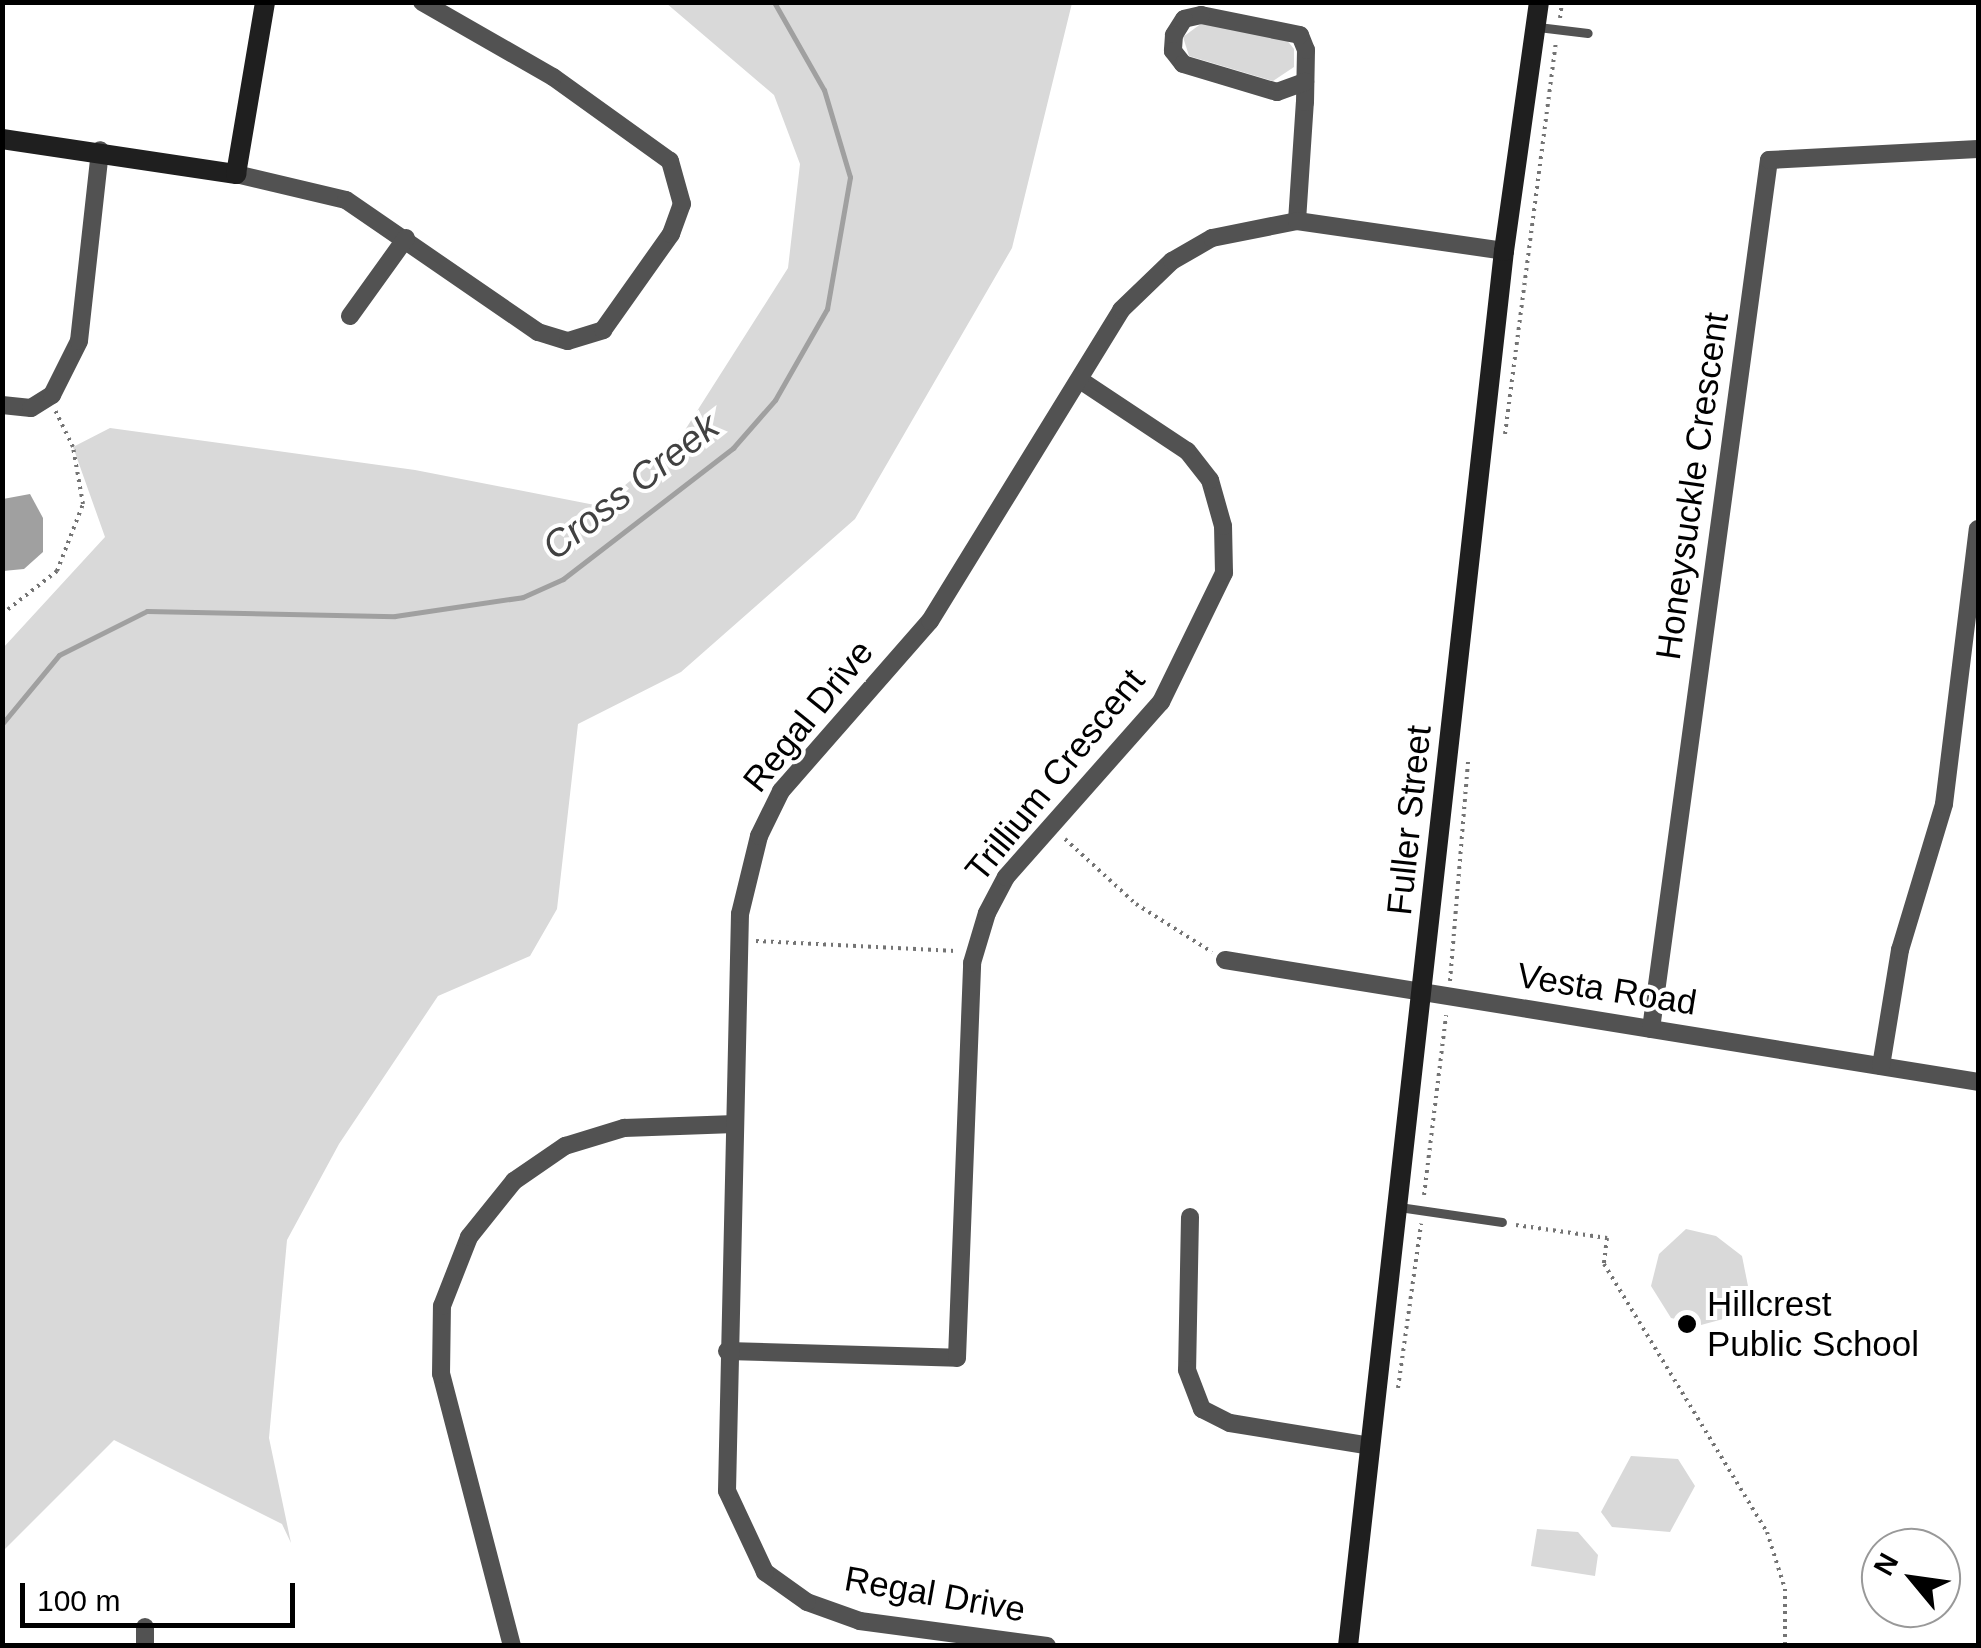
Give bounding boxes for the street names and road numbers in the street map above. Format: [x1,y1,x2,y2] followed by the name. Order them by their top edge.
[1647,310,1737,662] street label: Honeysuckle Crescent
[734,632,882,800] street label: Regal Drive
[956,660,1154,890] street label: Trillium Crescent
[1378,723,1440,917] street label: Fuller Street
[1514,954,1700,1024] street label: Vesta Road
[841,1557,1029,1631] street label: Regal Drive

